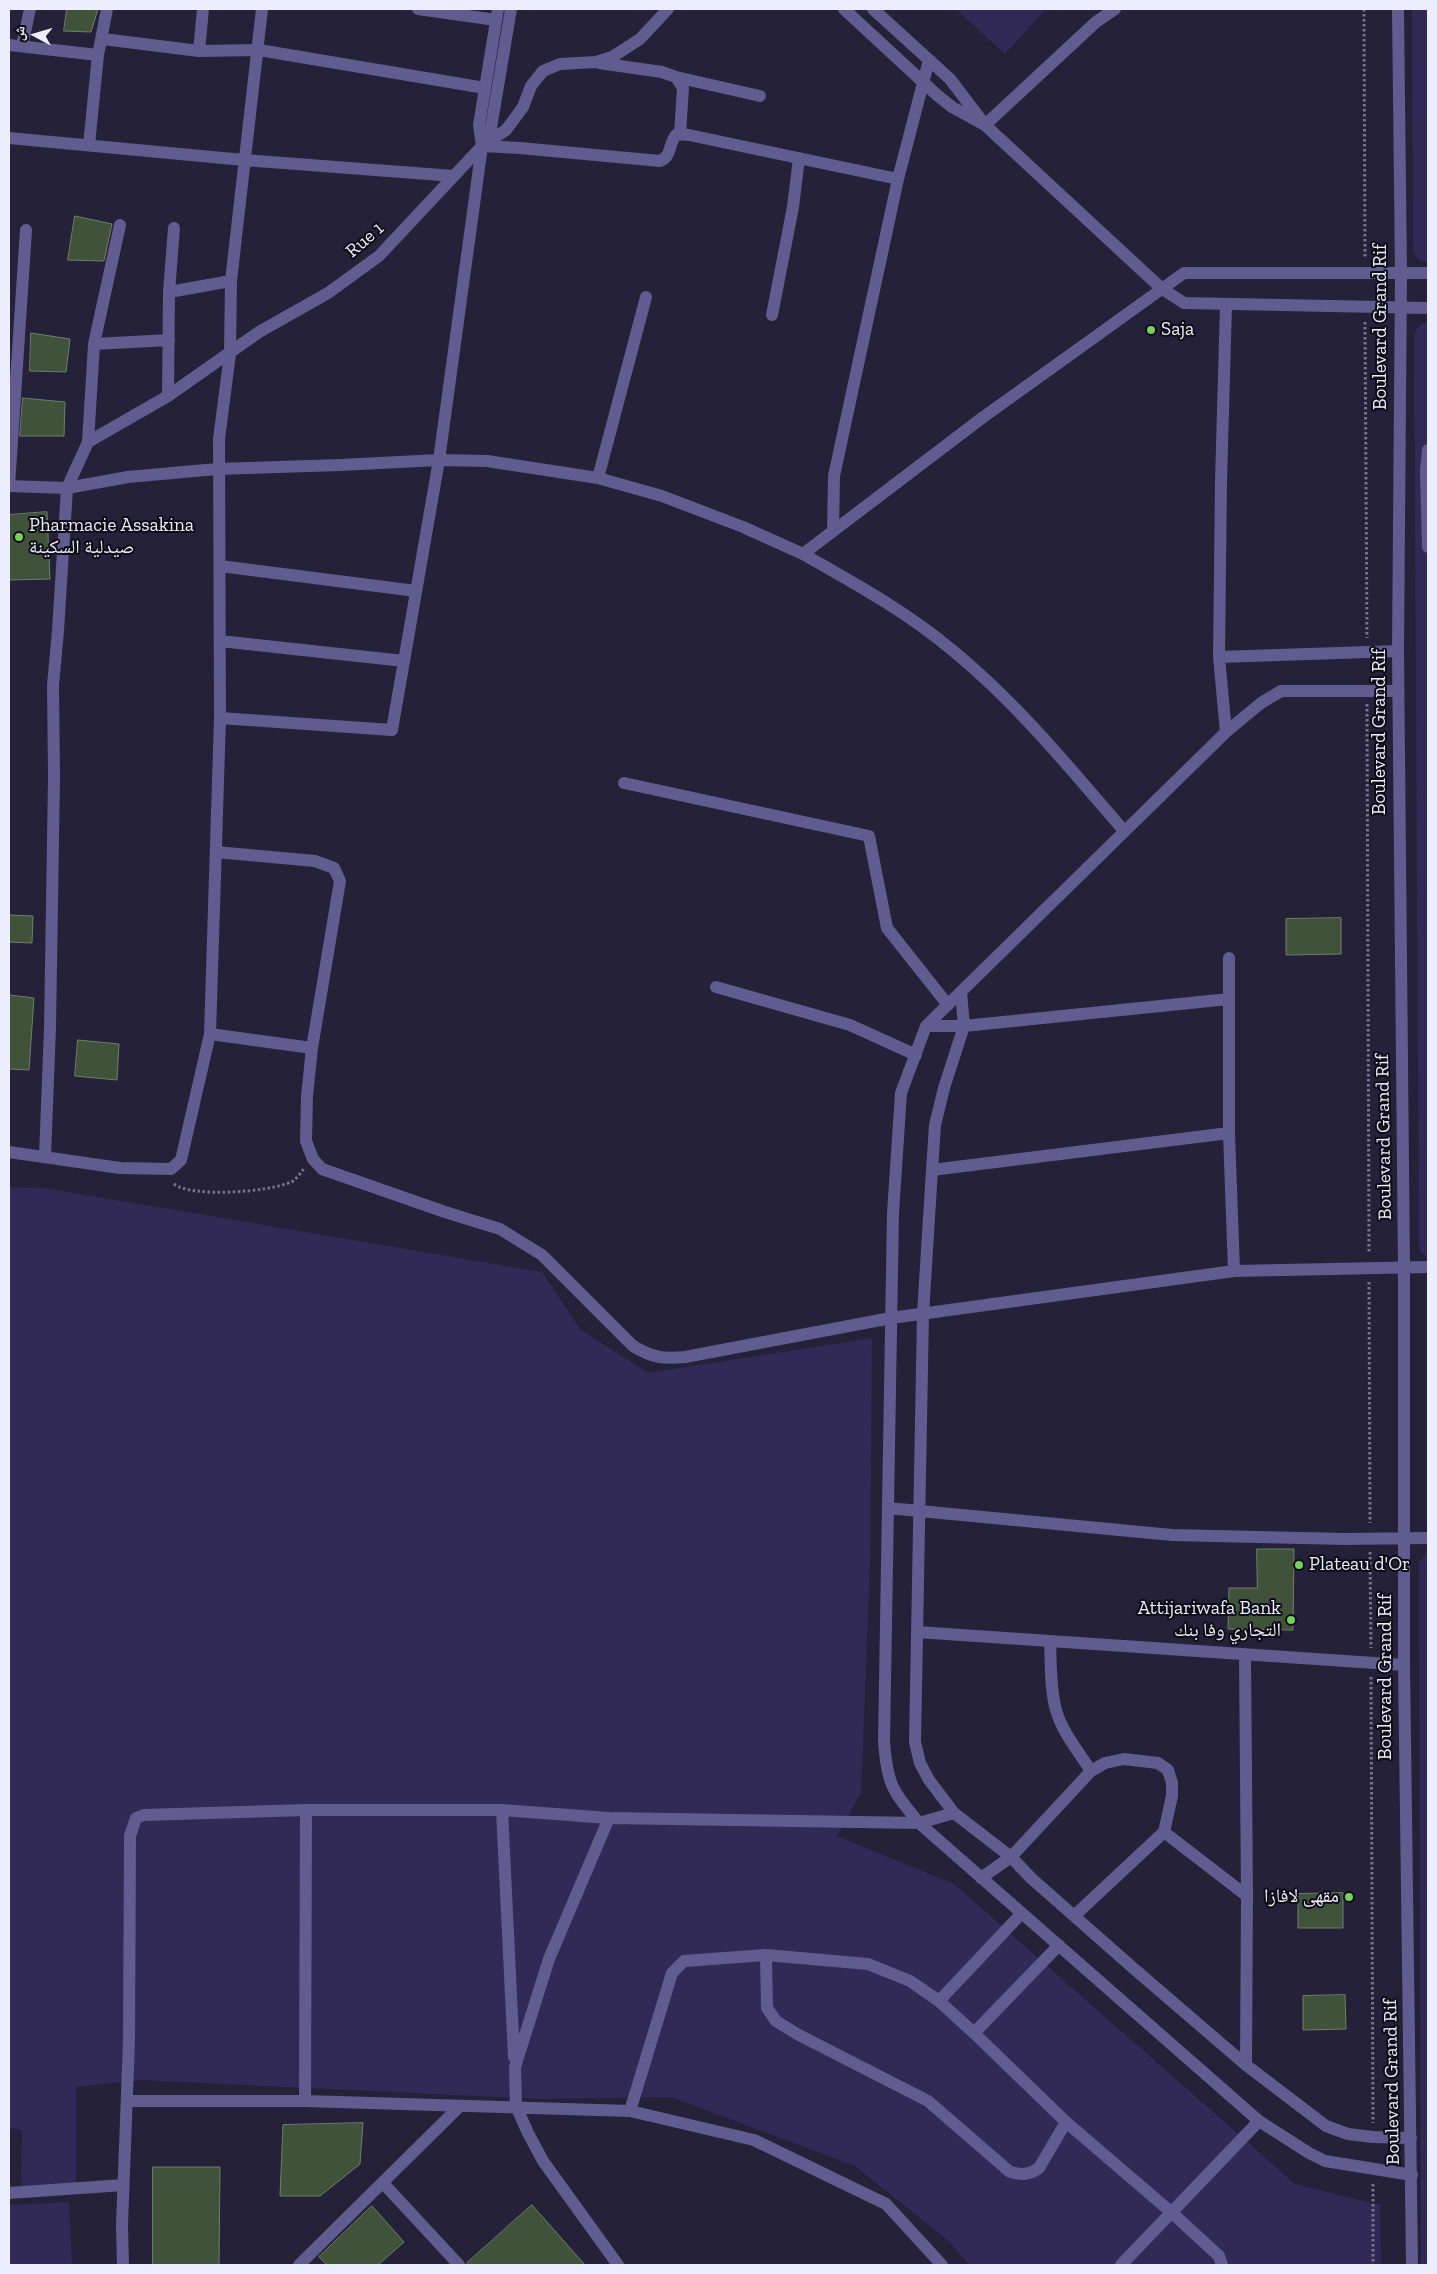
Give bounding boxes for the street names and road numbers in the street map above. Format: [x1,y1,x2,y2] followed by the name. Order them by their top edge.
[341,217,389,263] street label: Rue 1
[1370,244,1392,410] street label: Boulevard Grand Rif
[1369,649,1391,815] street label: Boulevard Grand Rif
[1371,1054,1397,1220] street label: Boulevard Grand Rif
[1375,1594,1397,1760] street label: Boulevard Grand Rif
[1379,1999,1405,2165] street label: Boulevard Grand Rif

